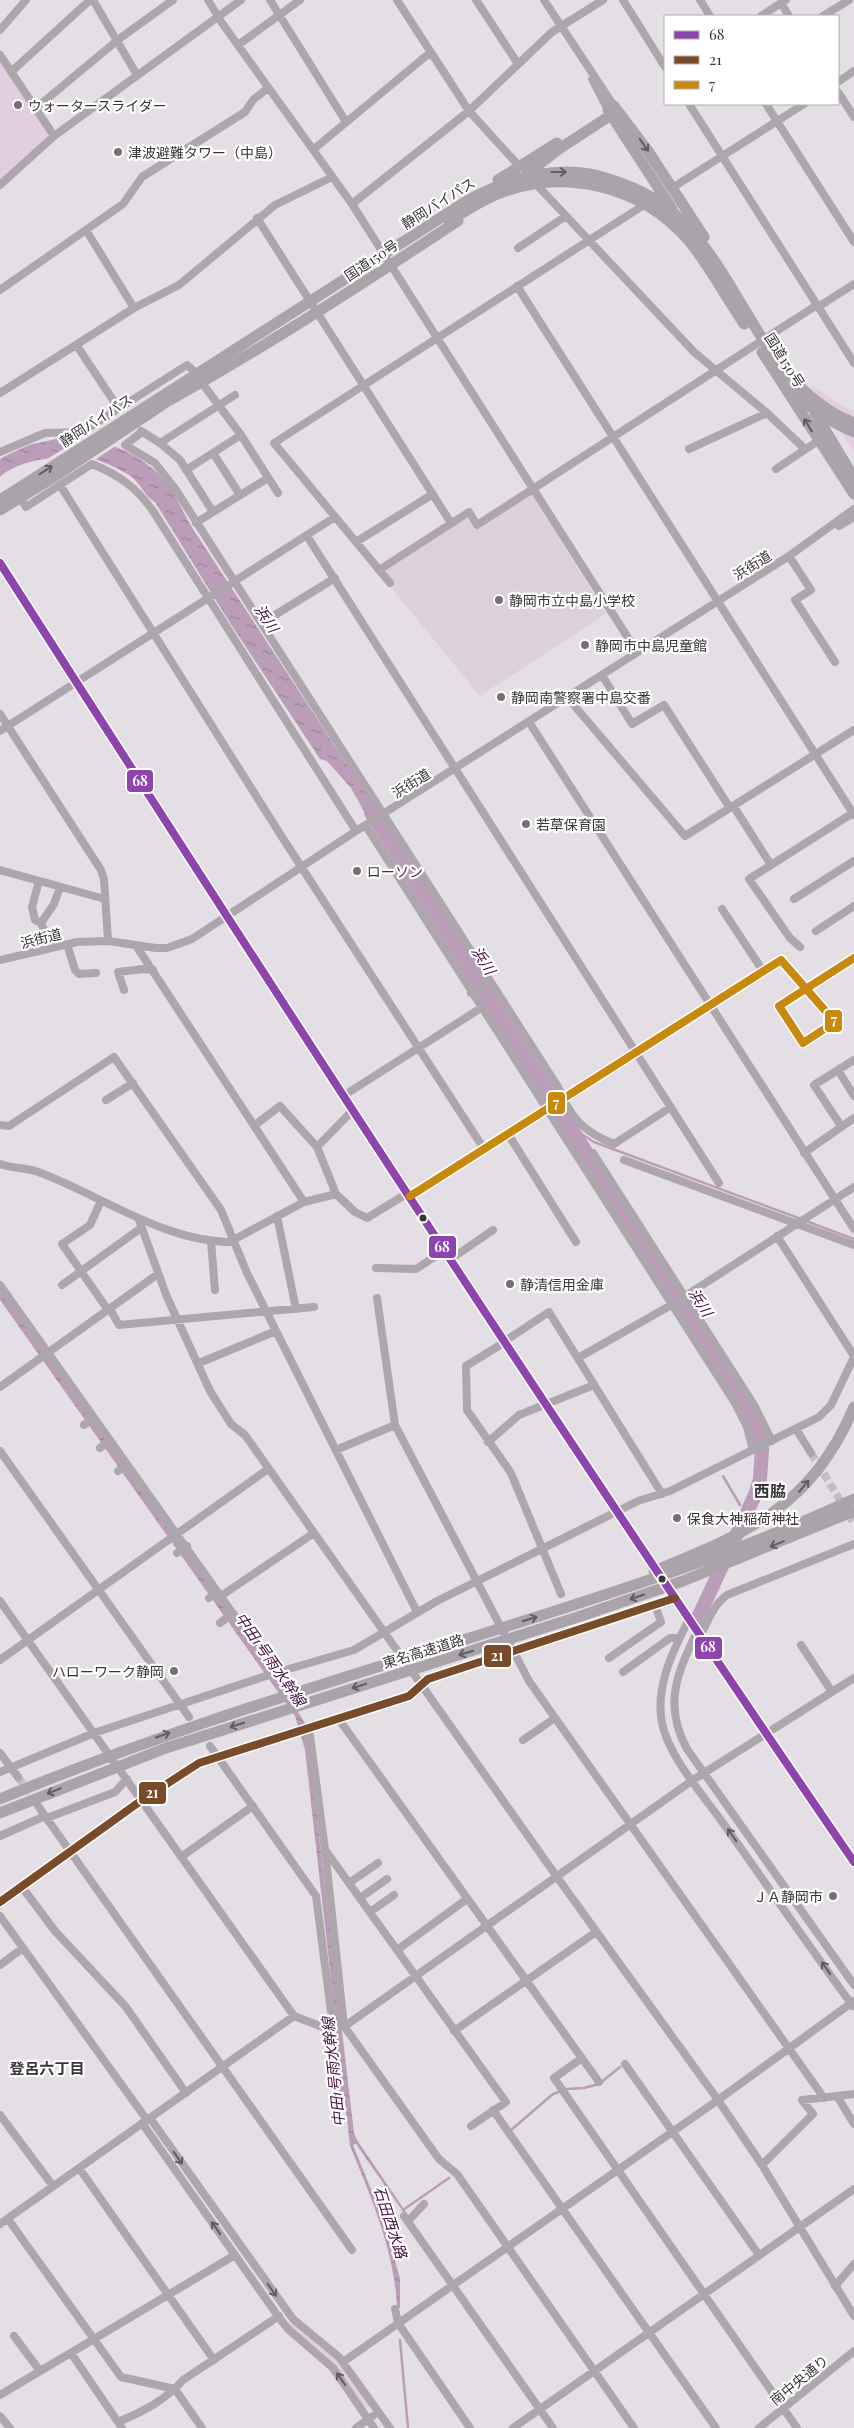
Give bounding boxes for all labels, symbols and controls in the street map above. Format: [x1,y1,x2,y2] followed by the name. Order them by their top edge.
[664,15,839,105] legend
[709,24,725,44] text: 68
[709,49,722,69] text: 21
[709,74,715,94] text: 7
[28,96,167,115] place label: ウォータースライダー
[12,99,24,111] marker: ウォータースライダー
[638,138,649,151] one-way arrow
[128,143,282,162] place label: 津波避難タワー（中島）
[112,146,124,158] marker: 津波避難タワー（中島）
[550,167,567,177] one-way arrow
[397,173,479,233] street label: 静岡バイパス
[340,235,402,285] street label: 国道150号
[761,329,809,391] street label: 国道150号
[56,389,136,451] street label: 静岡バイパス
[802,418,812,432] one-way arrow
[38,465,52,475] one-way arrow
[729,546,775,584] street label: 浜街道
[509,591,635,610] place label: 静岡市立中島小学校
[493,594,505,606] marker: 静岡市立中島小学校
[250,600,285,638] water label: 浜川
[595,636,707,655] place label: 静岡市中島児童館
[579,639,591,651] marker: 静岡市中島児童館
[511,688,651,707] place label: 静岡南警察署中島交番
[495,691,507,703] marker: 静岡南警察署中島交番
[388,764,434,802] street label: 浜街道
[126,769,154,793] line badge: 68
[132,771,148,790] text: 68
[536,815,606,834] place label: 若草保育園
[520,818,532,830] marker: 若草保育園
[367,862,423,881] place label: ローソン
[351,865,363,877] marker: ローソン
[18,924,64,952] street label: 浜街道
[468,942,501,980] water label: 浜川
[824,1009,843,1033] line badge: 7
[831,1010,838,1029] text: 7
[547,1091,566,1115] line badge: 7
[553,1093,560,1112] text: 7
[418,1213,428,1223] unlabelled marker
[428,1235,457,1259] line badge: 68
[434,1237,450,1256] text: 68
[520,1275,604,1294] place label: 静清信用金庫
[504,1278,516,1290] marker: 静清信用金庫
[685,1284,718,1322] water label: 浜川
[754,1480,786,1501] district label: 西脇
[799,1480,810,1493] one-way arrow
[687,1509,799,1528] place label: 保食大神稲荷神社
[671,1512,683,1524] marker: 保食大神稲荷神社
[770,1539,785,1549] one-way arrow
[657,1574,667,1584] unlabelled marker
[629,1592,645,1602] one-way arrow
[231,1608,312,1711] water label: 中田1号雨水幹線
[522,1614,537,1623] one-way arrow
[380,1630,466,1672] street label: 東名高速道路
[694,1636,723,1660] line badge: 68
[700,1637,716,1656] text: 68
[483,1644,512,1668] line badge: 21
[491,1646,503,1665] text: 21
[459,1649,474,1658] one-way arrow
[52,1662,164,1681] place label: ハローワーク静岡
[168,1665,180,1677] marker: ハローワーク静岡
[351,1682,367,1692] one-way arrow
[230,1721,246,1730] one-way arrow
[155,1730,171,1739] one-way arrow
[138,1781,167,1805] line badge: 21
[146,1783,158,1802] text: 21
[47,1786,62,1796] one-way arrow
[727,1828,737,1842] one-way arrow
[753,1887,823,1906] place label: ＪＡ静岡市
[827,1890,839,1902] marker: ＪＡ静岡市
[821,1961,831,1975] one-way arrow
[317,2014,349,2128] water label: 中田1号雨水幹線
[9,2058,85,2078] district label: 登呂六丁目
[173,2151,183,2165] one-way arrow
[370,2183,413,2263] water label: 石田西水路
[211,2221,221,2235] one-way arrow
[267,2283,278,2296] one-way arrow
[766,2351,832,2409] street label: 南中央通り
[336,2372,346,2386] one-way arrow

